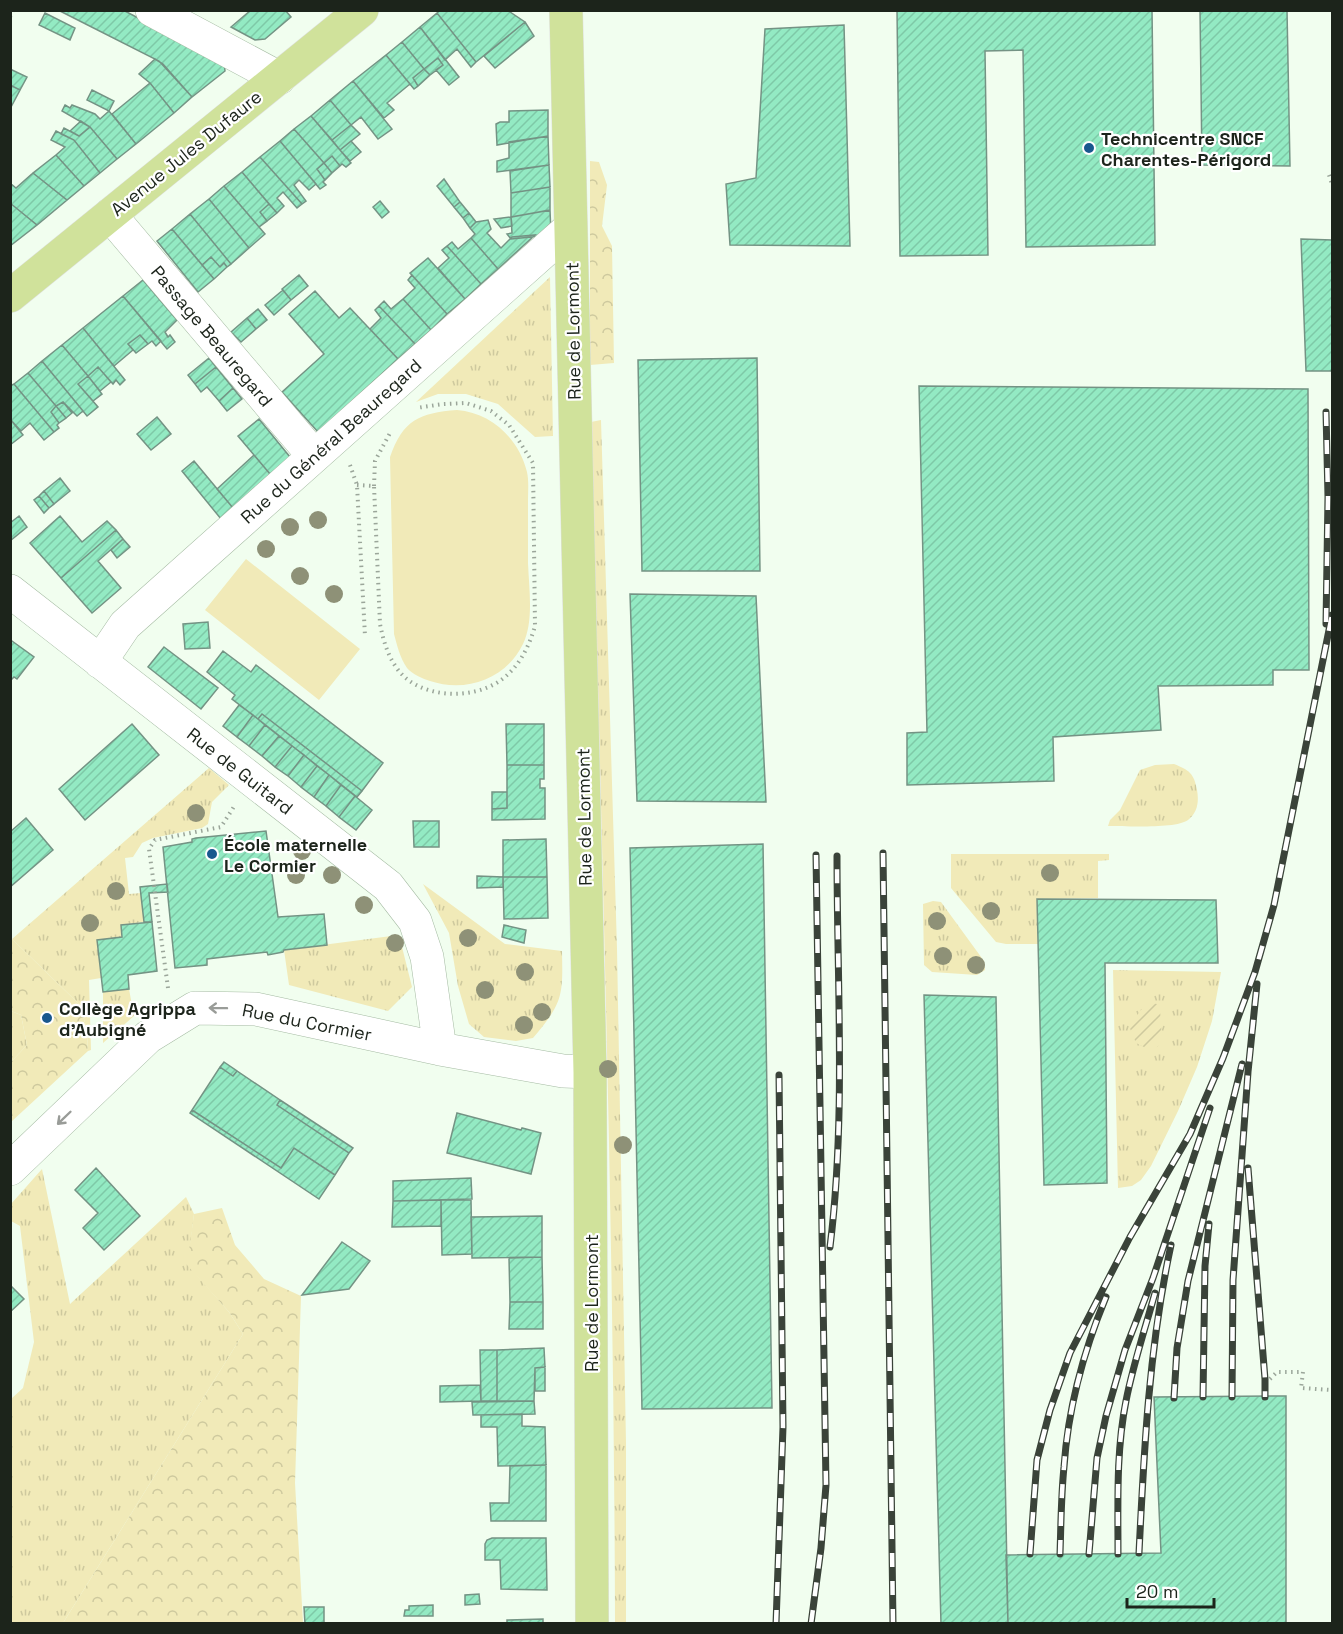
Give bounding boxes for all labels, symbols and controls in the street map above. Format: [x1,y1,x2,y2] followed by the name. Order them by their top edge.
[106,85,266,221] street label: Avenue Jules Dufaure
[1101,127,1271,171] place label: Technicentre SNCF Charentes-Périgord
[1082,141,1096,155] marker: Technicentre SNCF Charentes-Périgord
[146,261,278,411] street label: Passage Beauregard
[560,262,586,400] street label: Rue de Lormont
[236,354,426,528] street label: Rue du Général Beauregard
[182,722,298,820] street label: Rue de Guitard
[571,748,597,886] street label: Rue de Lormont
[224,833,367,877] place label: École maternelle Le Cormier
[205,847,219,861] marker: École maternelle Le Cormier
[59,997,197,1041] place label: Collège Agrippa d'Aubigné
[240,998,374,1046] street label: Rue du Cormier
[208,1002,228,1014] one-way arrow
[40,1011,54,1025] marker: Collège Agrippa d'Aubigné
[56,1111,71,1125] one-way arrow
[580,1234,603,1372] street label: Rue de Lormont
[1127,1571,1214,1609] scale bar
[1136,1580,1179,1603] text: 20 m

